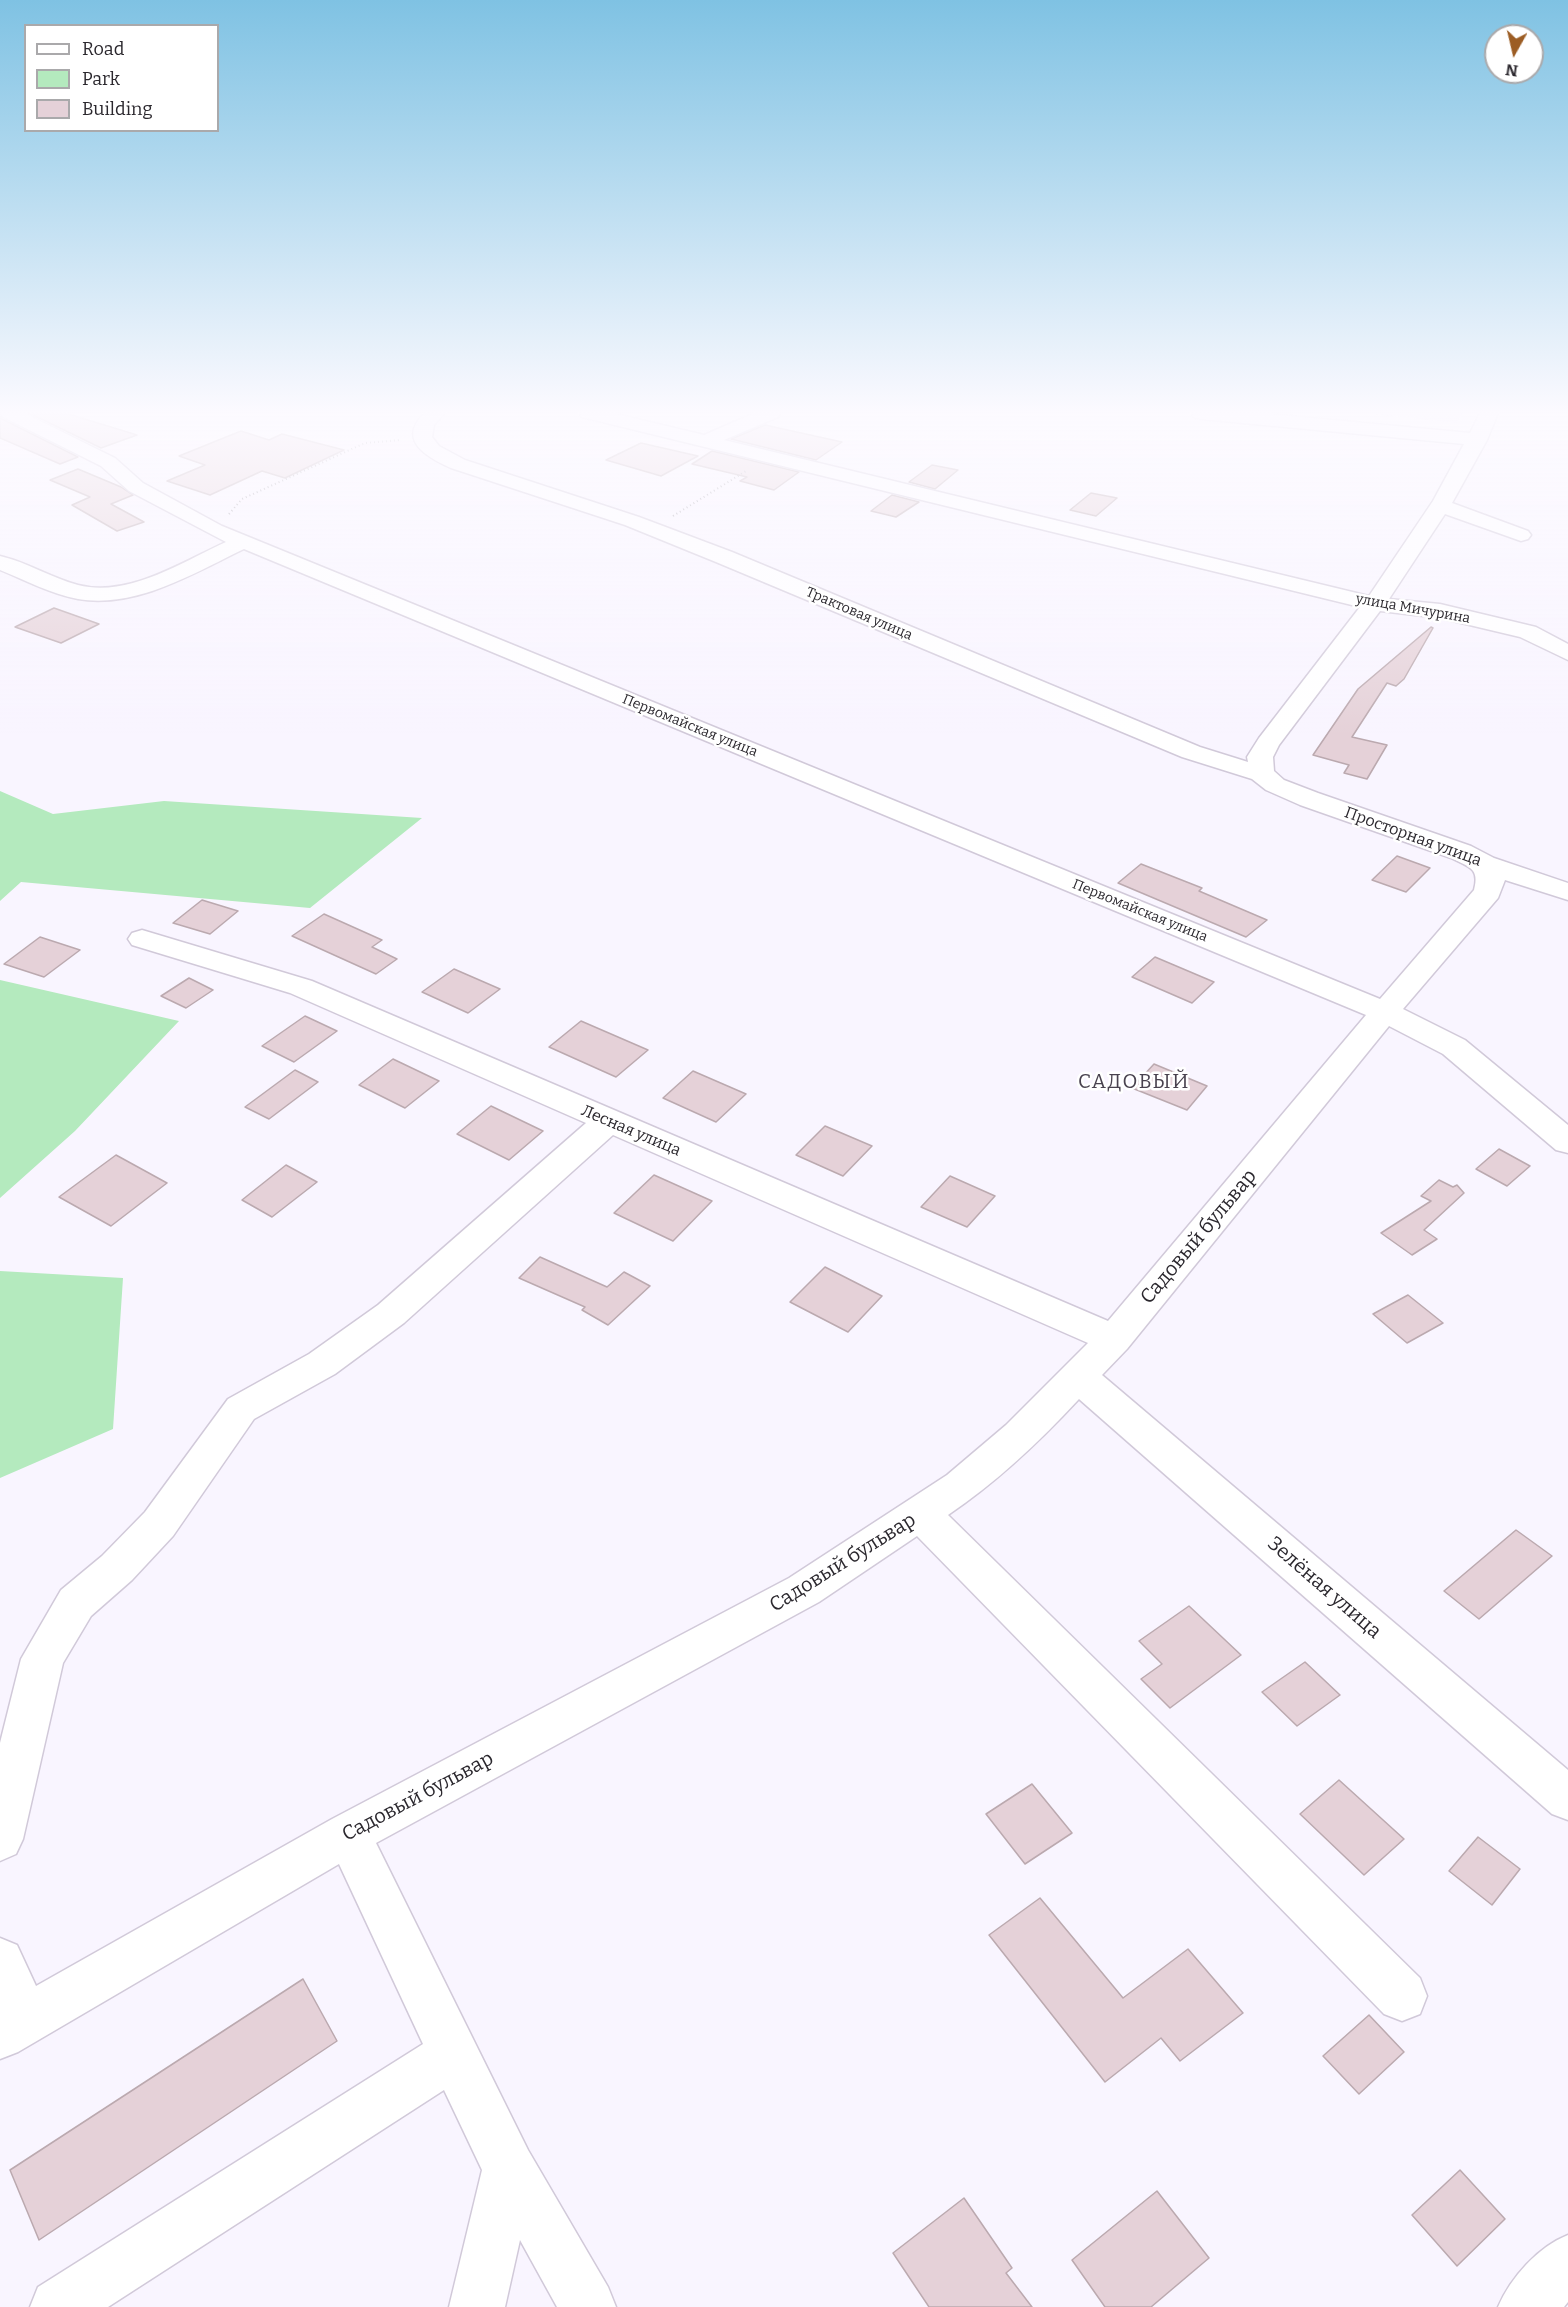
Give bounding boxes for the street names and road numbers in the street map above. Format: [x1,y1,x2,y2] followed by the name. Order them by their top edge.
[803,584,915,644] street label: Трактовая улица
[1354,591,1472,627] street label: улица Мичурина
[620,691,760,761] street label: Первомайская улица
[1342,803,1484,871] street label: Просторная улица
[1070,876,1210,946] street label: Первомайская улица
[578,1101,684,1161] street label: Лесная улица
[1136,1165,1262,1309] street label: Садовый бульвар
[765,1508,921,1618] street label: Садовый бульвар
[1262,1532,1386,1644] street label: Зелёная улица
[338,1747,498,1847] street label: Садовый бульвар

